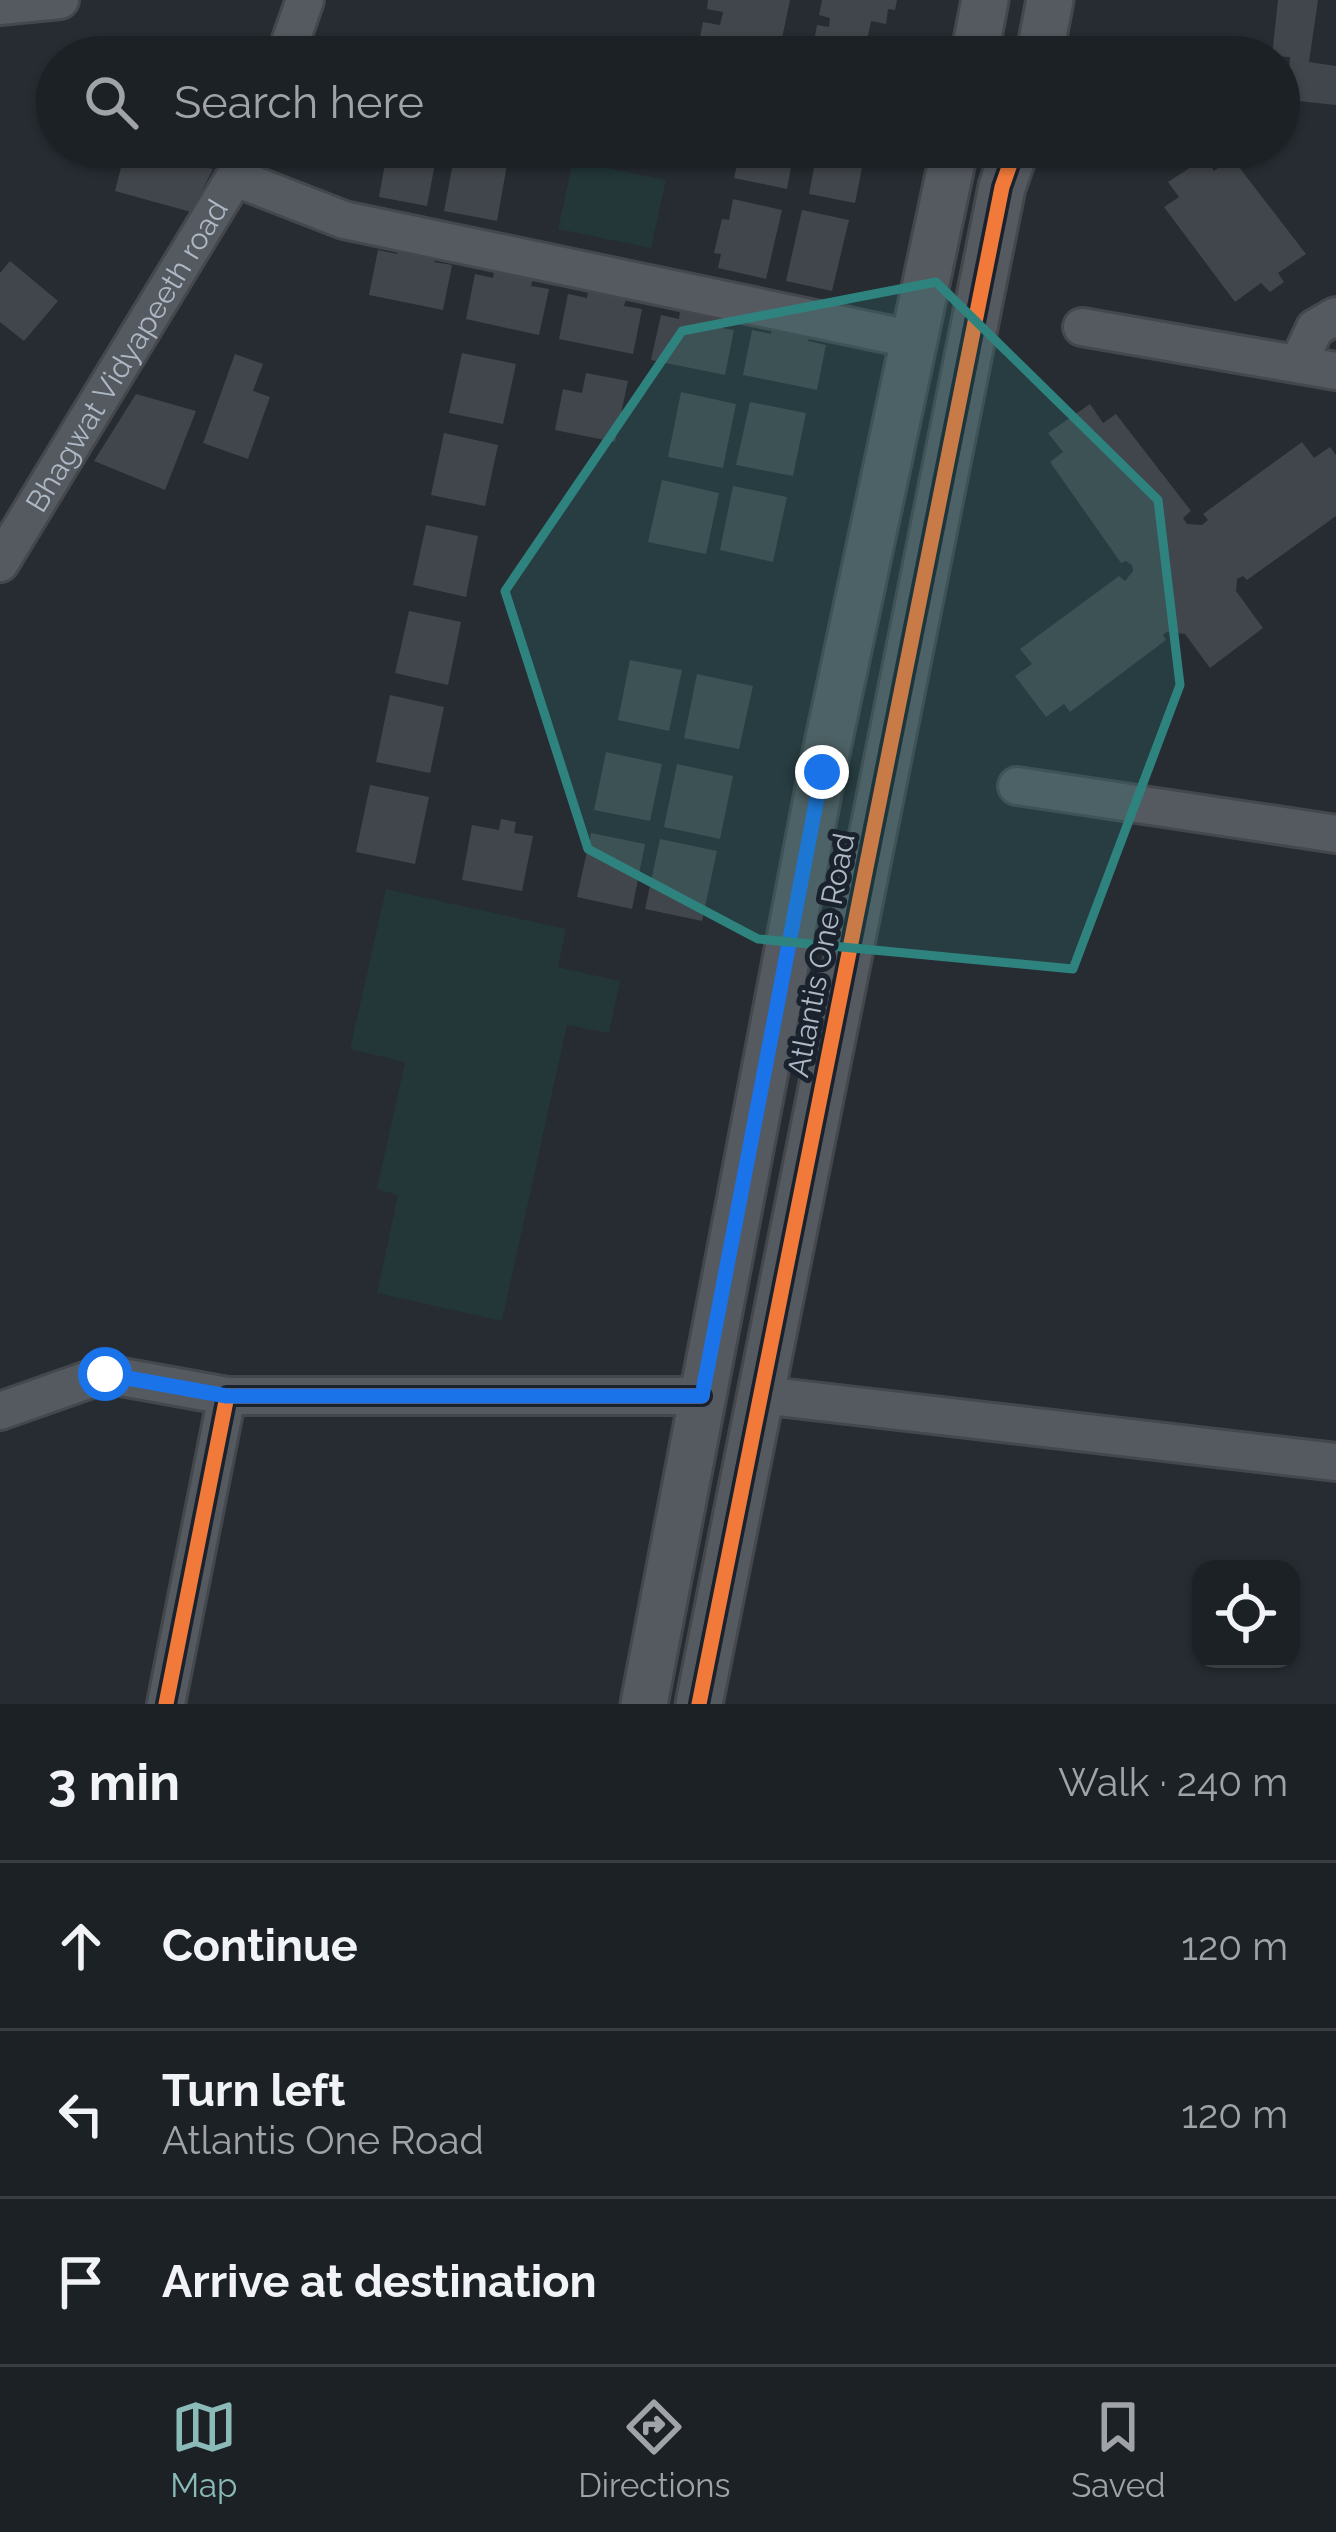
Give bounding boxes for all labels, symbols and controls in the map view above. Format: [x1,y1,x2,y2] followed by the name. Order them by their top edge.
[36,36,1300,168] search box
[78,69,144,135] icon: search
[174,76,424,129] text: Search here
[18,193,234,518] street label: Bhagwat Vidyapeeth road
[795,745,849,799] route end
[780,830,862,1080] street label: Atlantis One Road
[78,1347,132,1401] route start
[1192,1560,1300,1668] map controls
[1192,1560,1300,1668] button: locate
[48,1752,180,1812] text: 3 min
[1058,1759,1288,1805] text: Walk · 240 m
[48,1913,114,1979] icon: ahead
[162,1919,358,1972] text: Continue
[1181,1923,1288,1969] text: 120 m
[162,2064,345,2117] text: Turn left
[48,2081,114,2147] icon: left
[1181,2091,1288,2137] text: 120 m
[162,2117,484,2163] text: Atlantis One Road
[48,2249,114,2315] icon: arrive
[162,2255,597,2308] text: Arrive at destination
[170,2394,237,2505] tab: Map
[578,2394,731,2505] tab: Directions
[1071,2394,1166,2505] tab: Saved

